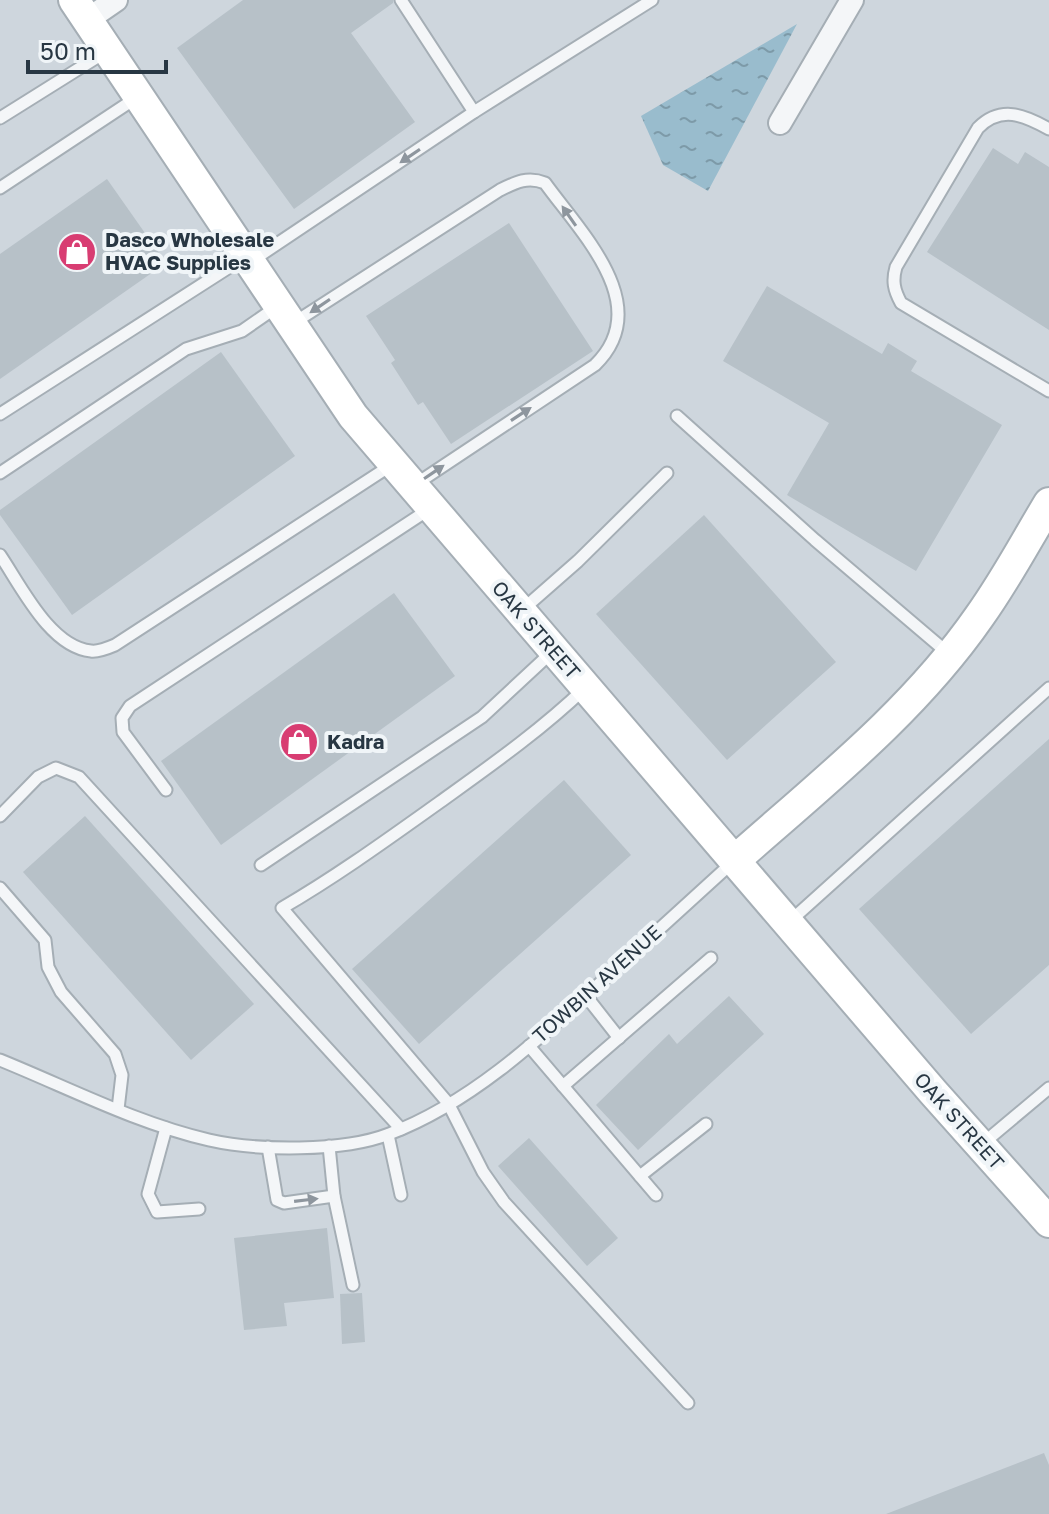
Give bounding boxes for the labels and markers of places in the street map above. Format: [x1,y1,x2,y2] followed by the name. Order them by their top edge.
[105,227,274,274] place label: Dasco Wholesale HVAC Supplies
[56,231,98,273] shop icon: Dasco Wholesale HVAC Supplies
[278,721,320,763] shop icon: Kadra
[327,729,384,753] place label: Kadra

